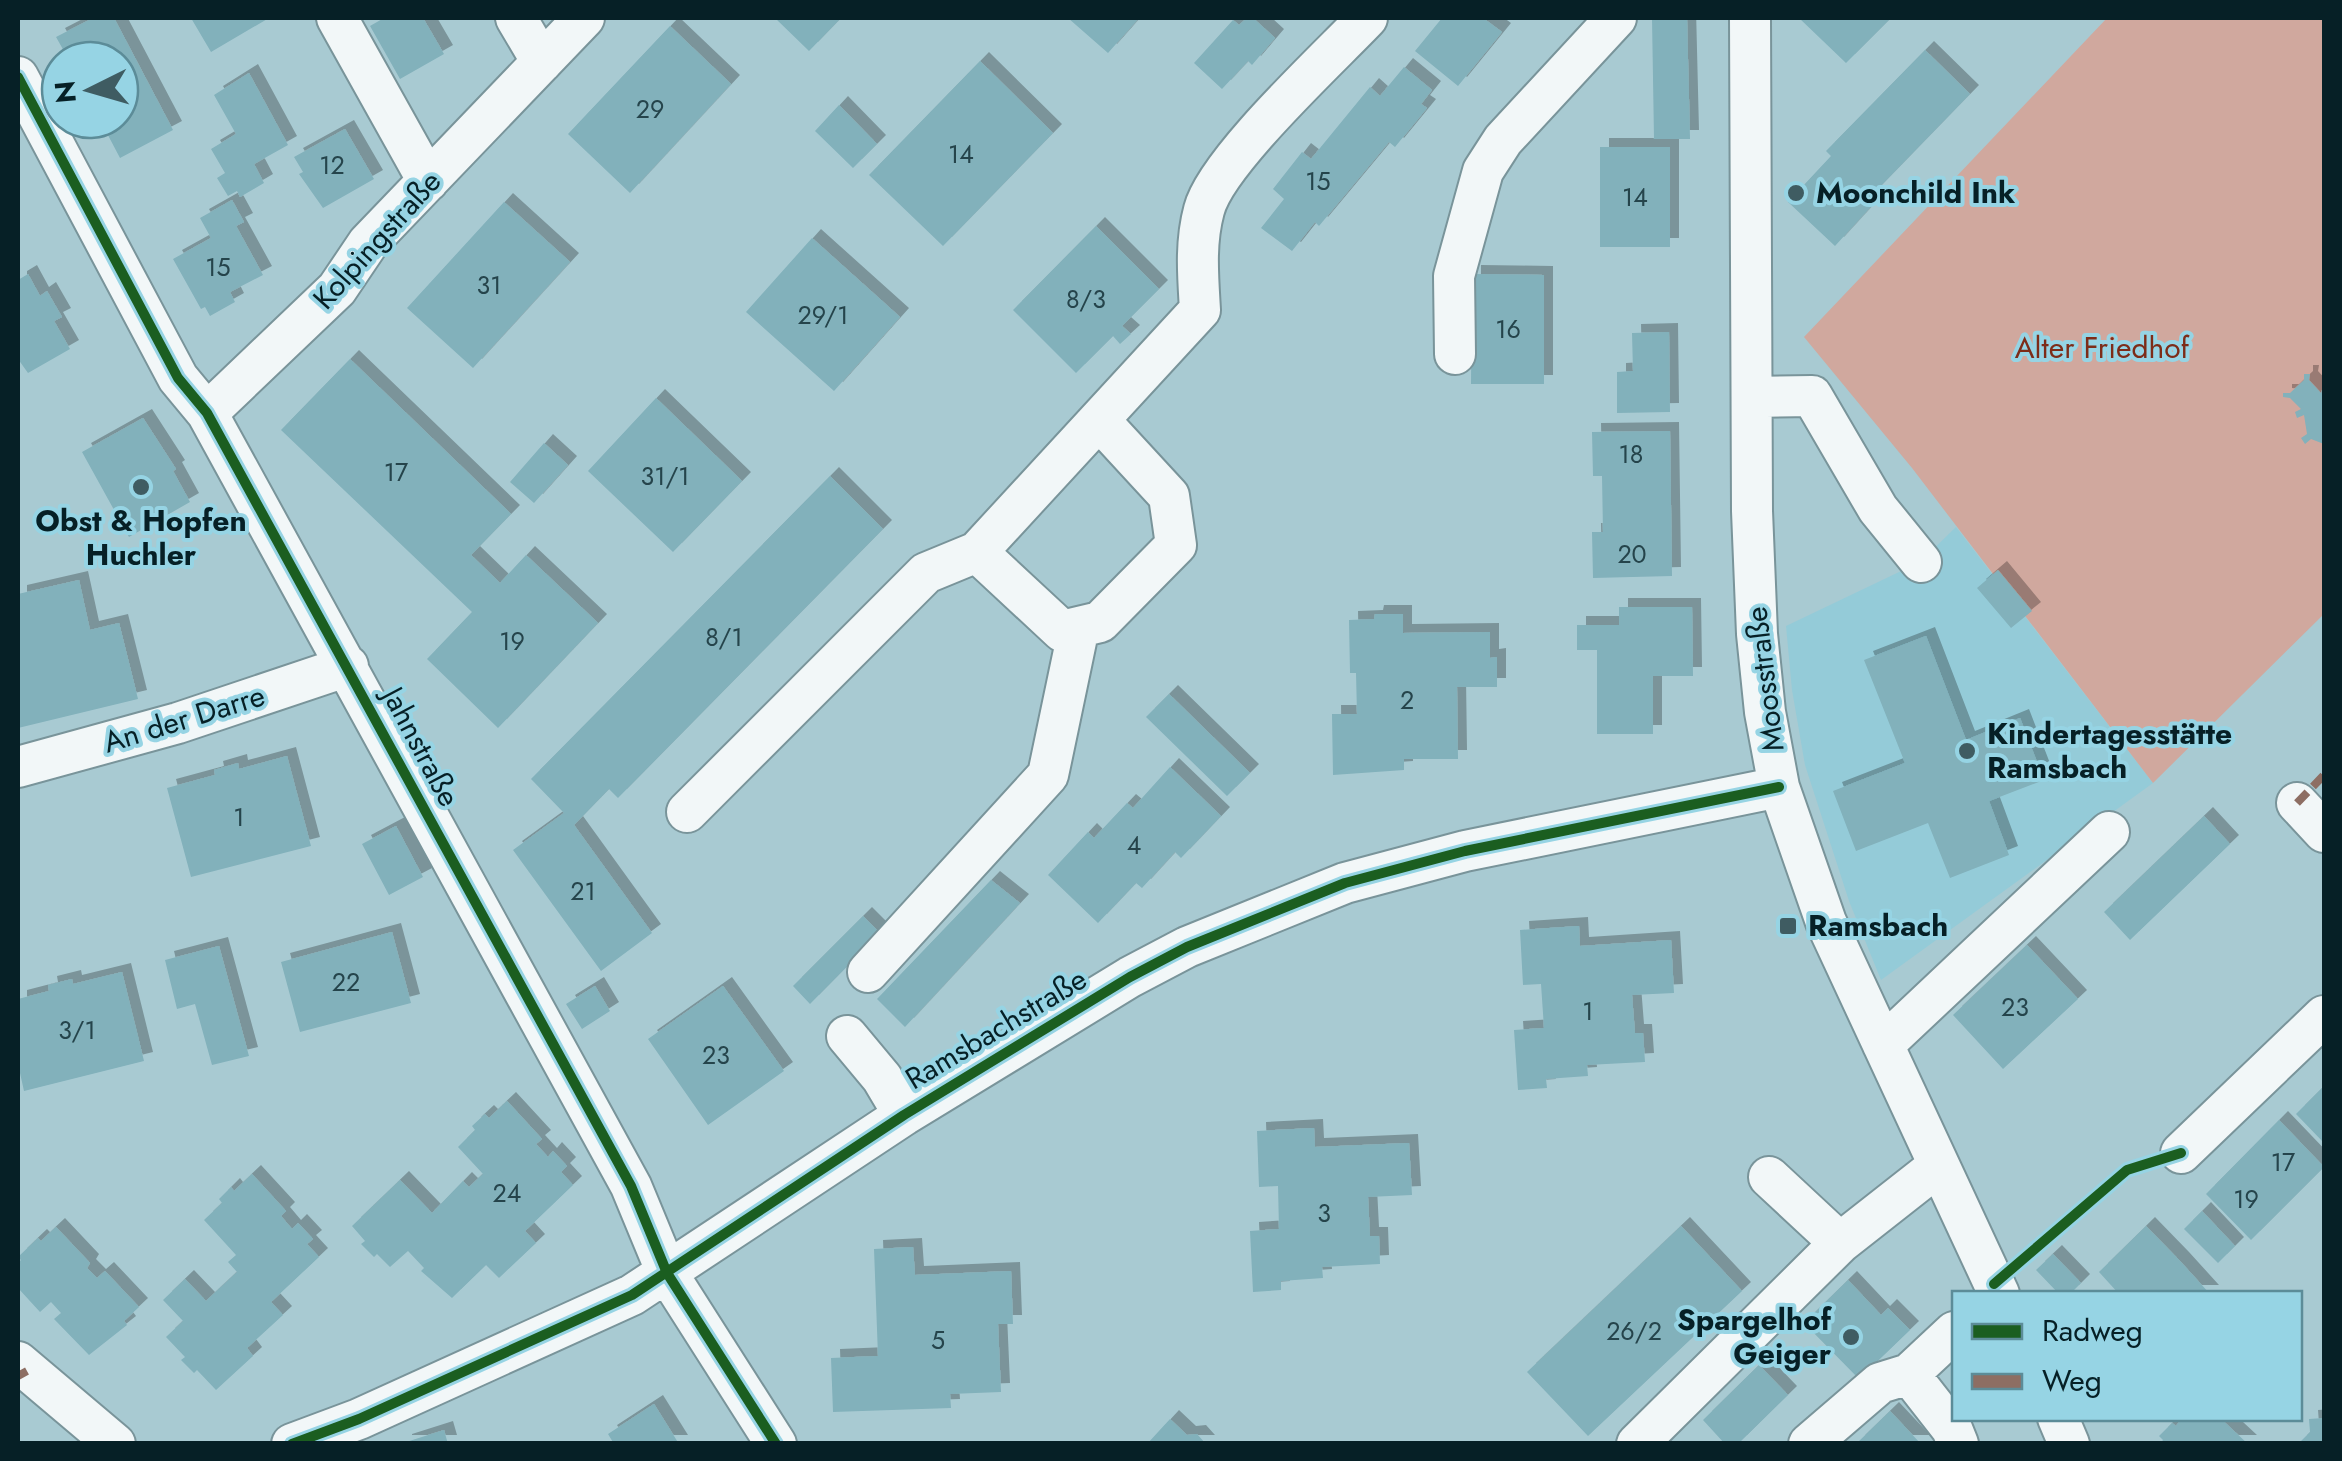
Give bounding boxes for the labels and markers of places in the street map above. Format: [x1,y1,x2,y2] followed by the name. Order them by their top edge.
[1816,171,2016,214] place label: Moonchild Ink
[1785,182,1807,204] marker: Moonchild Ink
[130,476,152,498] marker: Obst & Hopfen Huchler
[35,499,247,576] place label: Obst & Hopfen Huchler
[1987,712,2232,789] place label: Kindertagesstätte Ramsbach
[1956,740,1978,762] marker: Kindertagesstätte Ramsbach
[1808,904,1948,947] place label: Ramsbach
[1777,915,1799,937] marker: Ramsbach
[1677,1298,1833,1375] place label: Spargelhof Geiger
[1840,1326,1862,1348] marker: Spargelhof Geiger

